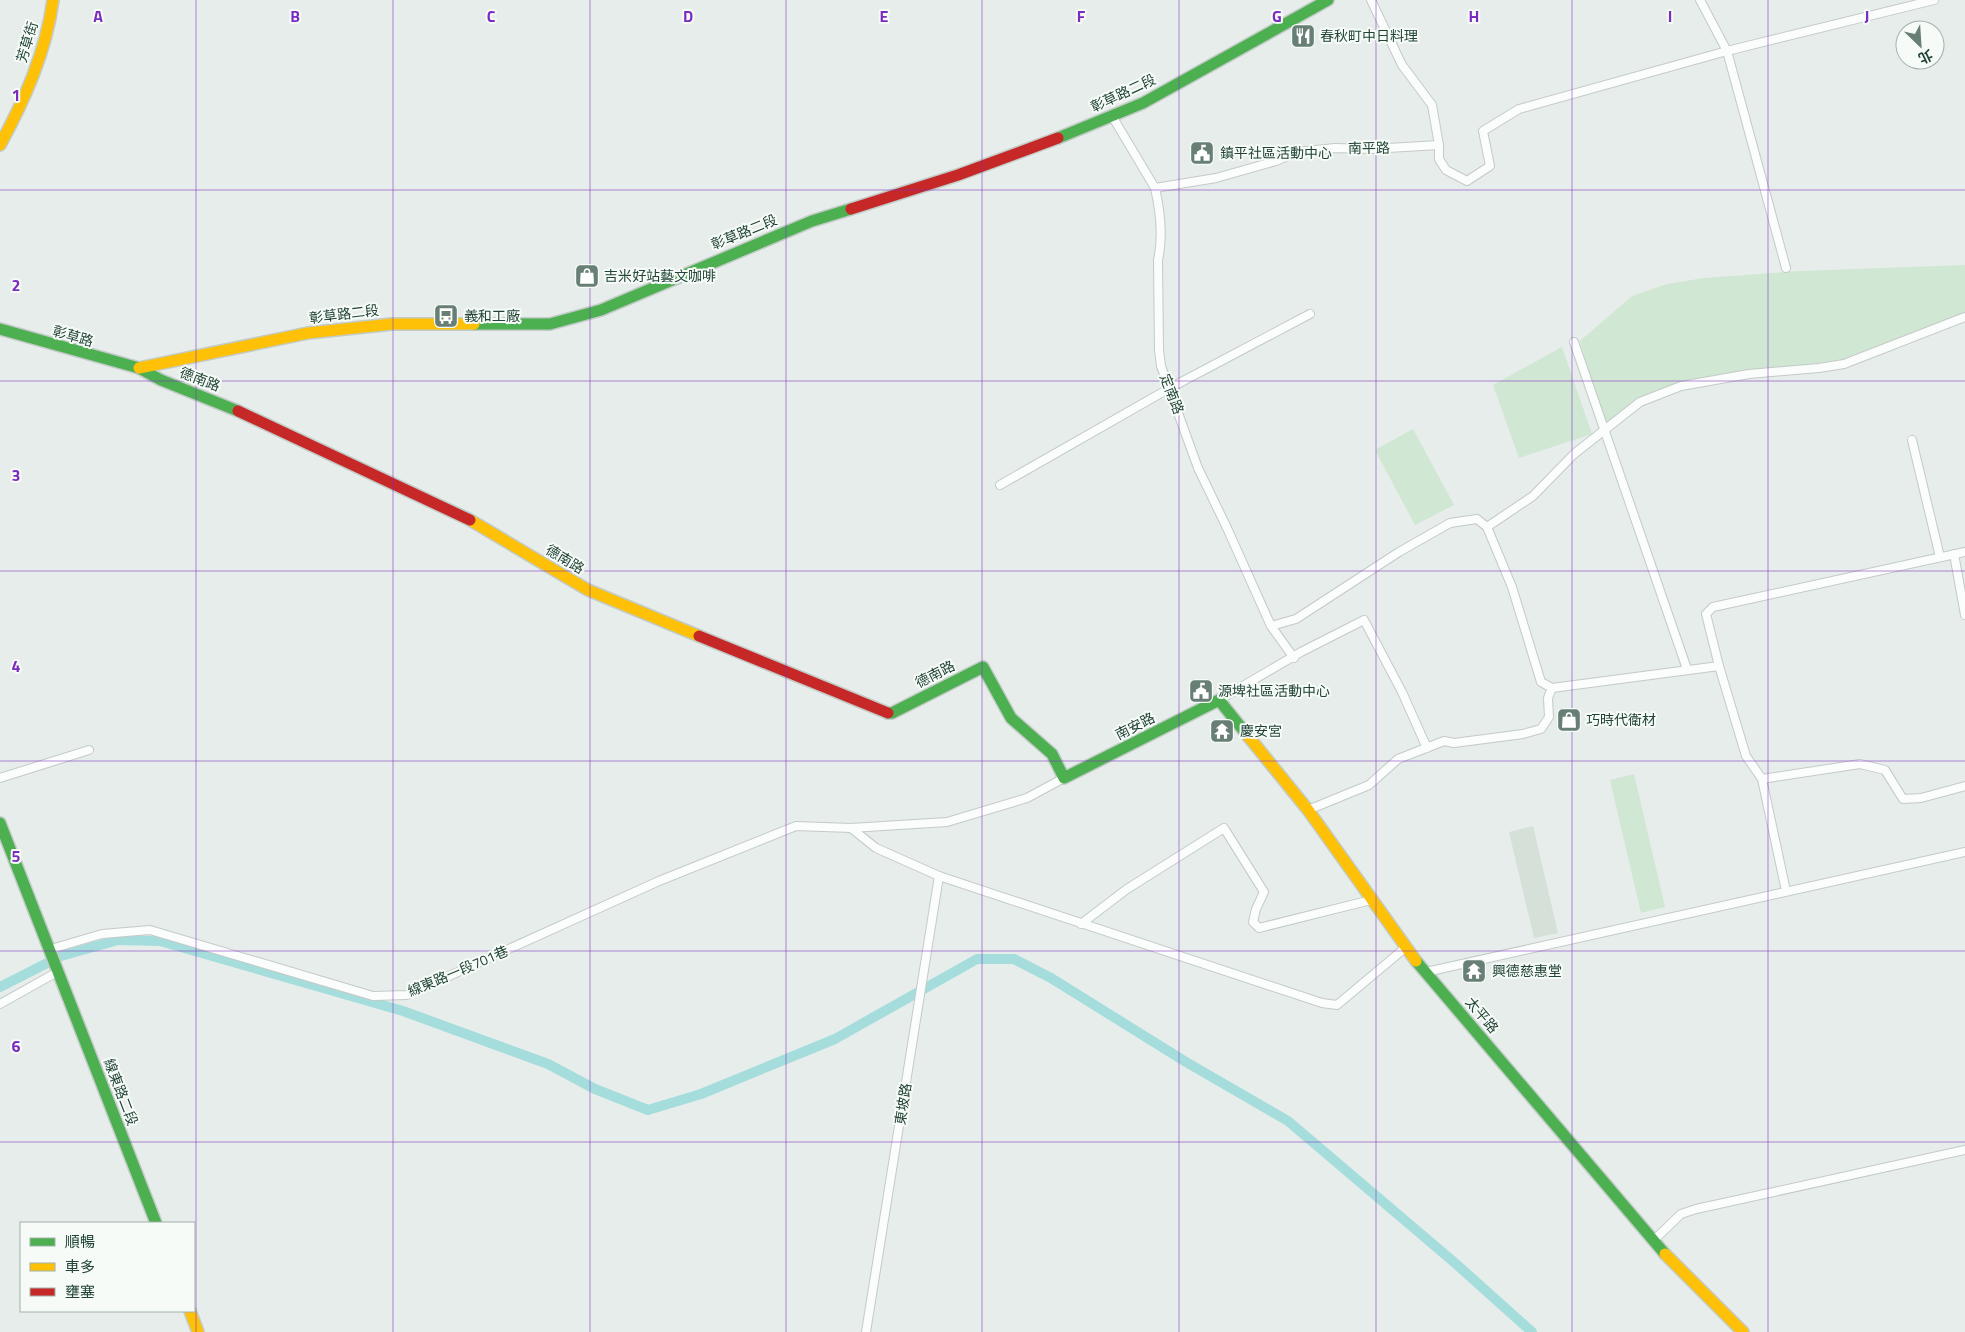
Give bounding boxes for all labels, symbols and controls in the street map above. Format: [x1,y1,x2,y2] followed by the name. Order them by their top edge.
[93,4,103,28] text: A
[290,4,300,28] text: B
[487,4,496,28] text: C
[683,4,693,28] text: D
[880,4,889,28] text: E
[1077,4,1086,28] text: F
[1272,4,1282,28] text: G
[1469,4,1479,28] text: H
[1668,4,1672,28] text: I
[1865,4,1869,28] text: J
[10,19,43,65] street label: 芳草街
[1895,20,1945,70] north arrow
[1290,23,1316,49] restaurant icon: 春秋町中日料理
[1320,25,1418,46] place label: 春秋町中日料理
[1915,45,1936,70] text: 北
[1087,68,1159,117] street label: 彰草路二段
[12,83,20,107] text: 1
[1348,137,1390,158] street label: 南平路
[1189,140,1215,166] public building icon: 鎮平社區活動中心
[1220,142,1332,163] place label: 鎮平社區活動中心
[707,209,780,254] street label: 彰草路二段
[574,263,600,289] shop icon: 吉米好站藝文咖啡
[604,265,716,286] place label: 吉米好站藝文咖啡
[12,273,20,297] text: 2
[308,299,380,328] street label: 彰草路二段
[433,303,459,329] bus stop icon: 義和工廠
[464,305,520,326] place label: 義和工廠
[50,320,96,351] street label: 彰草路
[177,361,224,396] street label: 德南路
[1155,370,1190,417] street label: 定南路
[12,463,20,487] text: 3
[542,539,589,578] street label: 德南路
[12,654,21,678] text: 4
[911,655,958,692] street label: 德南路
[1188,678,1214,704] public building icon: 源埤社區活動中心
[1218,680,1330,701] place label: 源埤社區活動中心
[1111,707,1158,744] street label: 南安路
[1556,707,1582,733] shop icon: 巧時代衛材
[1586,709,1656,730] place label: 巧時代衛材
[1209,718,1235,744] temple icon: 慶安宮
[1240,720,1282,741] place label: 慶安宮
[12,844,21,868] text: 5
[404,940,511,1001] street label: 線東路一段701巷
[1461,958,1487,984] temple icon: 興德慈惠堂
[1492,960,1562,981] place label: 興德慈惠堂
[1461,992,1504,1038] street label: 太平路
[12,1034,21,1058] text: 6
[99,1055,144,1128] street label: 線東路二段
[889,1082,916,1126] street label: 東坡路
[20,1222,195,1312] legend
[65,1230,95,1253] text: 順暢
[65,1255,95,1278] text: 車多
[65,1280,95,1303] text: 壅塞

